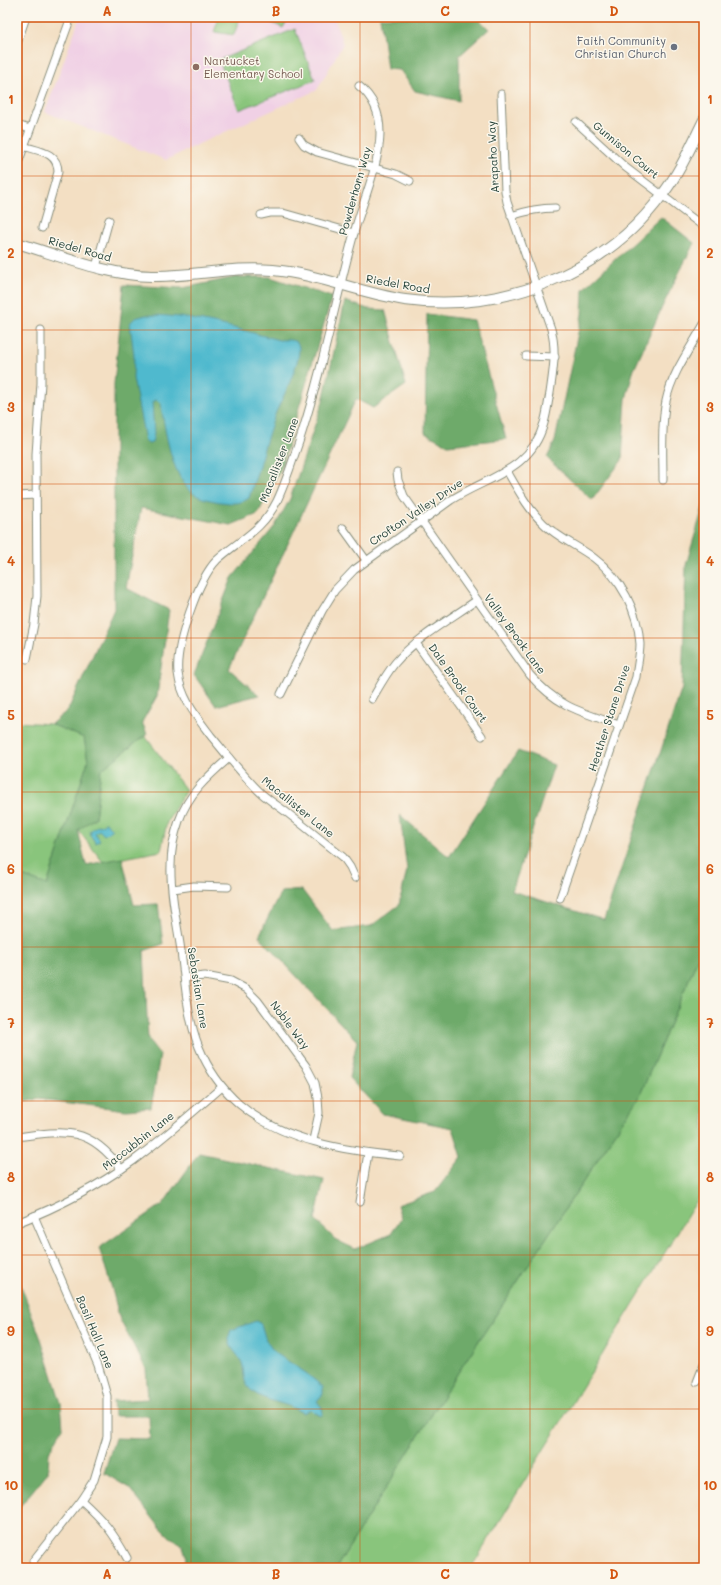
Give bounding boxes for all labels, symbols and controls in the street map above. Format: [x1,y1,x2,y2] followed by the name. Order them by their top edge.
[102,2,112,19] text: A
[272,2,281,19] text: B
[440,2,450,19] text: C
[609,2,619,19] text: D
[575,33,666,61] place label: Faith Community Christian Church
[669,42,679,52] marker: Faith Community Christian Church
[204,53,303,81] place label: Nantucket Elementary School
[191,62,201,72] marker: Nantucket Elementary School
[8,90,14,107] text: 1
[707,90,713,107] text: 1
[590,118,663,182] street label: Gunnison Court
[483,120,502,193] street label: Arapaho Way
[335,145,374,237] street label: Powderhorn Way
[47,232,113,265] street label: Riedel Road
[7,244,15,261] text: 2
[706,244,714,261] text: 2
[365,271,431,297] street label: Riedel Road
[7,398,15,415] text: 3
[706,398,714,415] text: 3
[256,415,302,504] street label: Macallister Lane
[366,475,466,548] street label: Crofton Valley Drive
[7,552,15,569] text: 4
[706,552,714,569] text: 4
[481,591,550,677] street label: Valley Brook Lane
[426,640,491,725] street label: Dale Brook Court
[584,662,633,773] street label: Heather Stone Drive
[7,706,15,723] text: 5
[706,706,714,723] text: 5
[259,773,338,841] street label: Macallister Lane
[7,860,15,877] text: 6
[706,860,714,877] text: 6
[185,946,212,1030] street label: Sebastian Lane
[267,997,314,1052] street label: Noble Way
[7,1014,15,1031] text: 7
[706,1014,714,1031] text: 7
[99,1108,177,1173] street label: Maccubbin Lane
[7,1168,15,1185] text: 8
[706,1168,714,1185] text: 8
[73,1293,118,1371] street label: Basil Hall Lane
[7,1322,15,1339] text: 9
[706,1322,714,1339] text: 9
[4,1476,18,1493] text: 10
[703,1476,717,1493] text: 10
[102,1565,112,1582] text: A
[272,1565,281,1582] text: B
[440,1565,450,1582] text: C
[609,1565,619,1582] text: D

